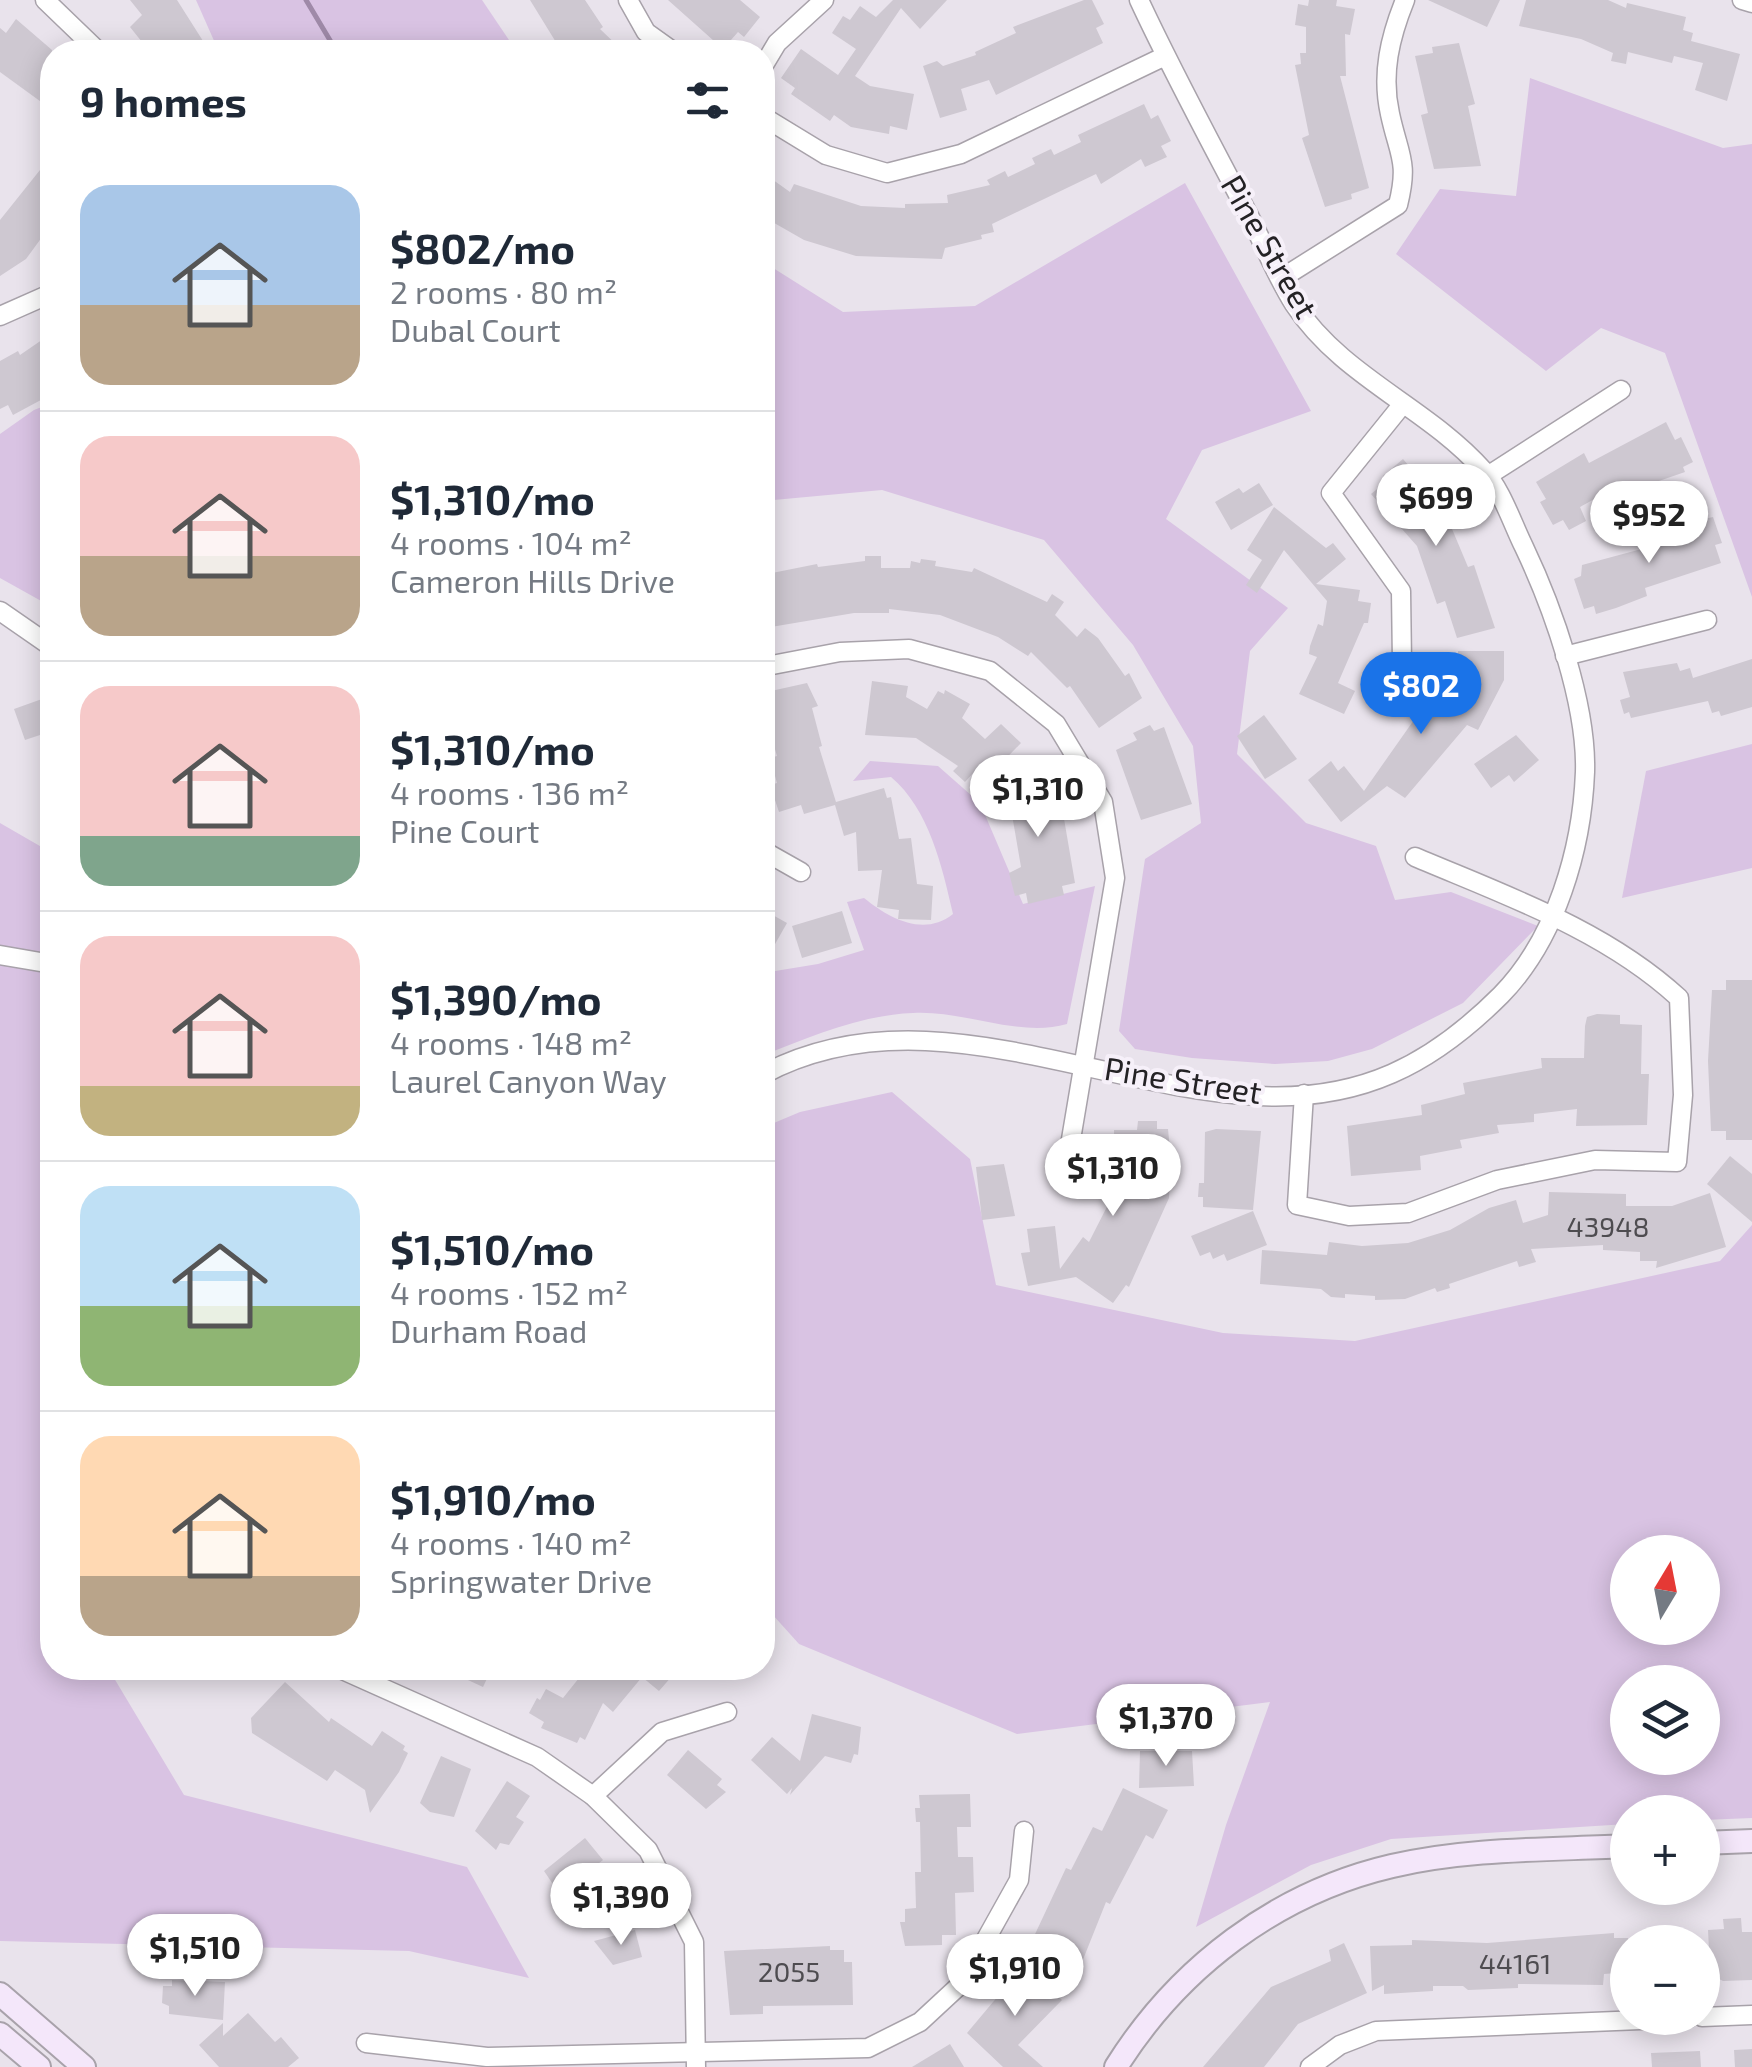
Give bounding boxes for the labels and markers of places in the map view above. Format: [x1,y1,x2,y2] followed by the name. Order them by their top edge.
[1377,464,1495,549] pin: $699
[1590,481,1708,566] pin: $952
[1362,652,1480,737] pin: $802
[957,755,1119,840] pin: $1,310
[1032,1134,1194,1219] pin: $1,310
[1085,1684,1247,1769] pin: $1,370
[540,1863,702,1948] pin: $1,390
[114,1914,276,1999] pin: $1,510
[934,1934,1096,2019] pin: $1,910

